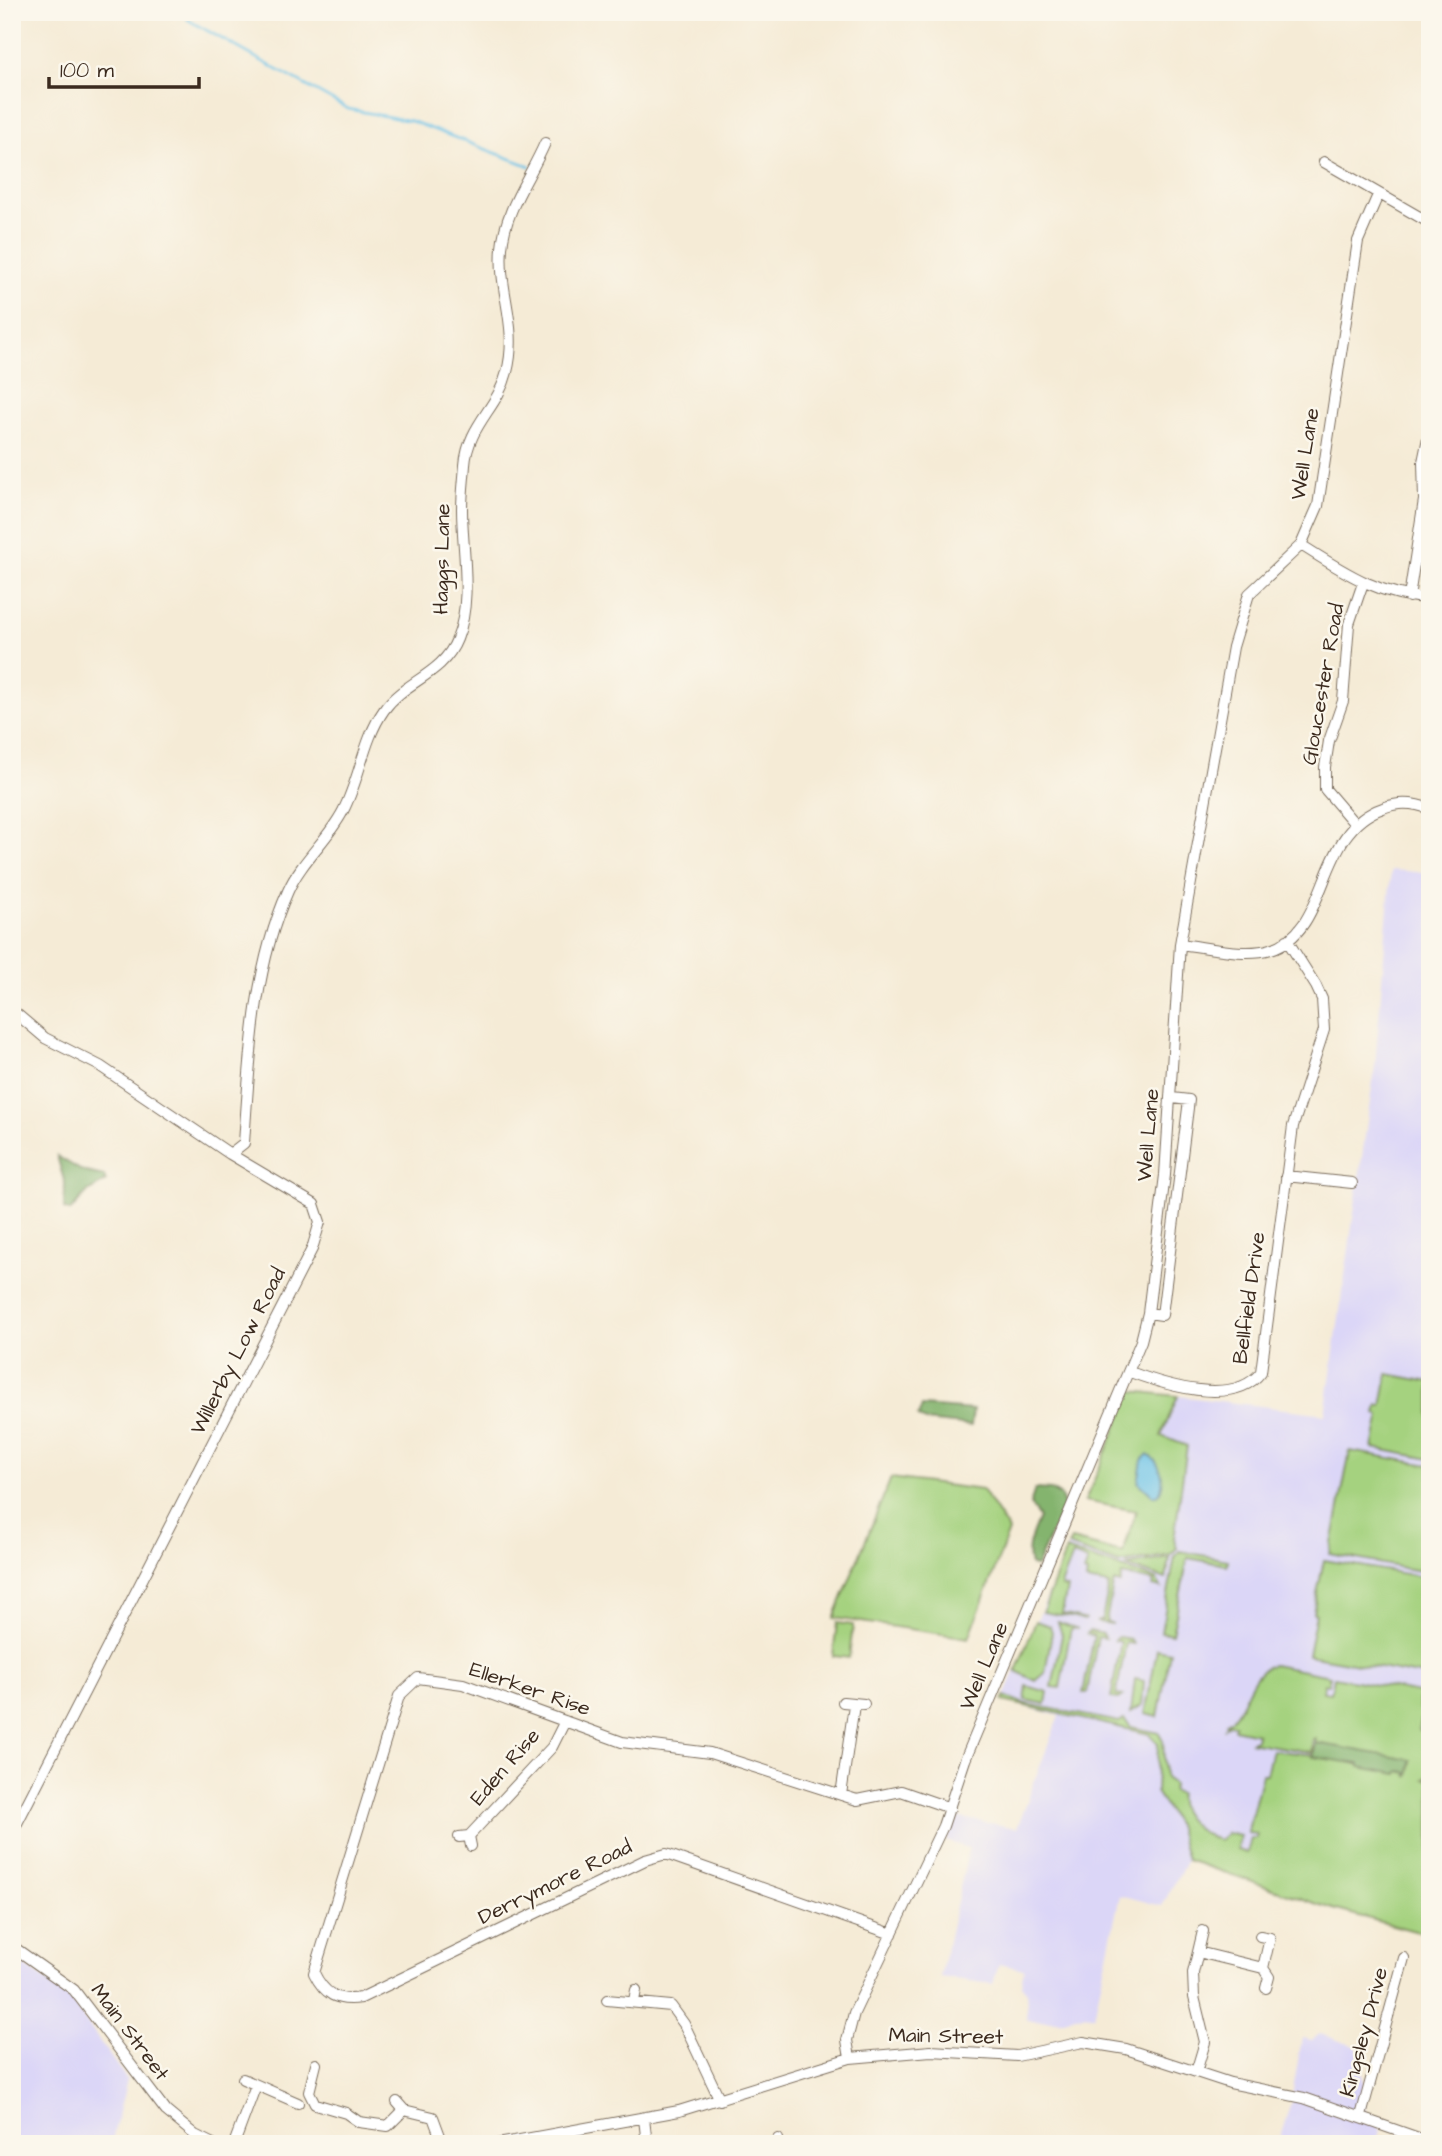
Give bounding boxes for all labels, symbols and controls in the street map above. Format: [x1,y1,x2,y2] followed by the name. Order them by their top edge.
[49,46,200,90] scale bar
[60,56,115,85] text: 100 m
[1283,406,1327,502] street label: Well Lane
[427,503,459,615] street label: Haggs Lane
[1295,601,1352,767] street label: Gloucester Road
[1129,1087,1167,1183] street label: Well Lane
[1225,1230,1273,1366] street label: Bellfield Drive
[183,1262,295,1441] street label: Willerby Low Road
[952,1617,1016,1715] street label: Well Lane
[466,1655,594,1723] street label: Ellerker Rise
[463,1722,547,1812] street label: Eden Rise
[473,1832,638,1934] street label: Derrymore Road
[1333,1964,1397,2101] street label: Kingsley Drive
[84,1977,176,2087] street label: Main Street
[888,2020,1004,2052] street label: Main Street

